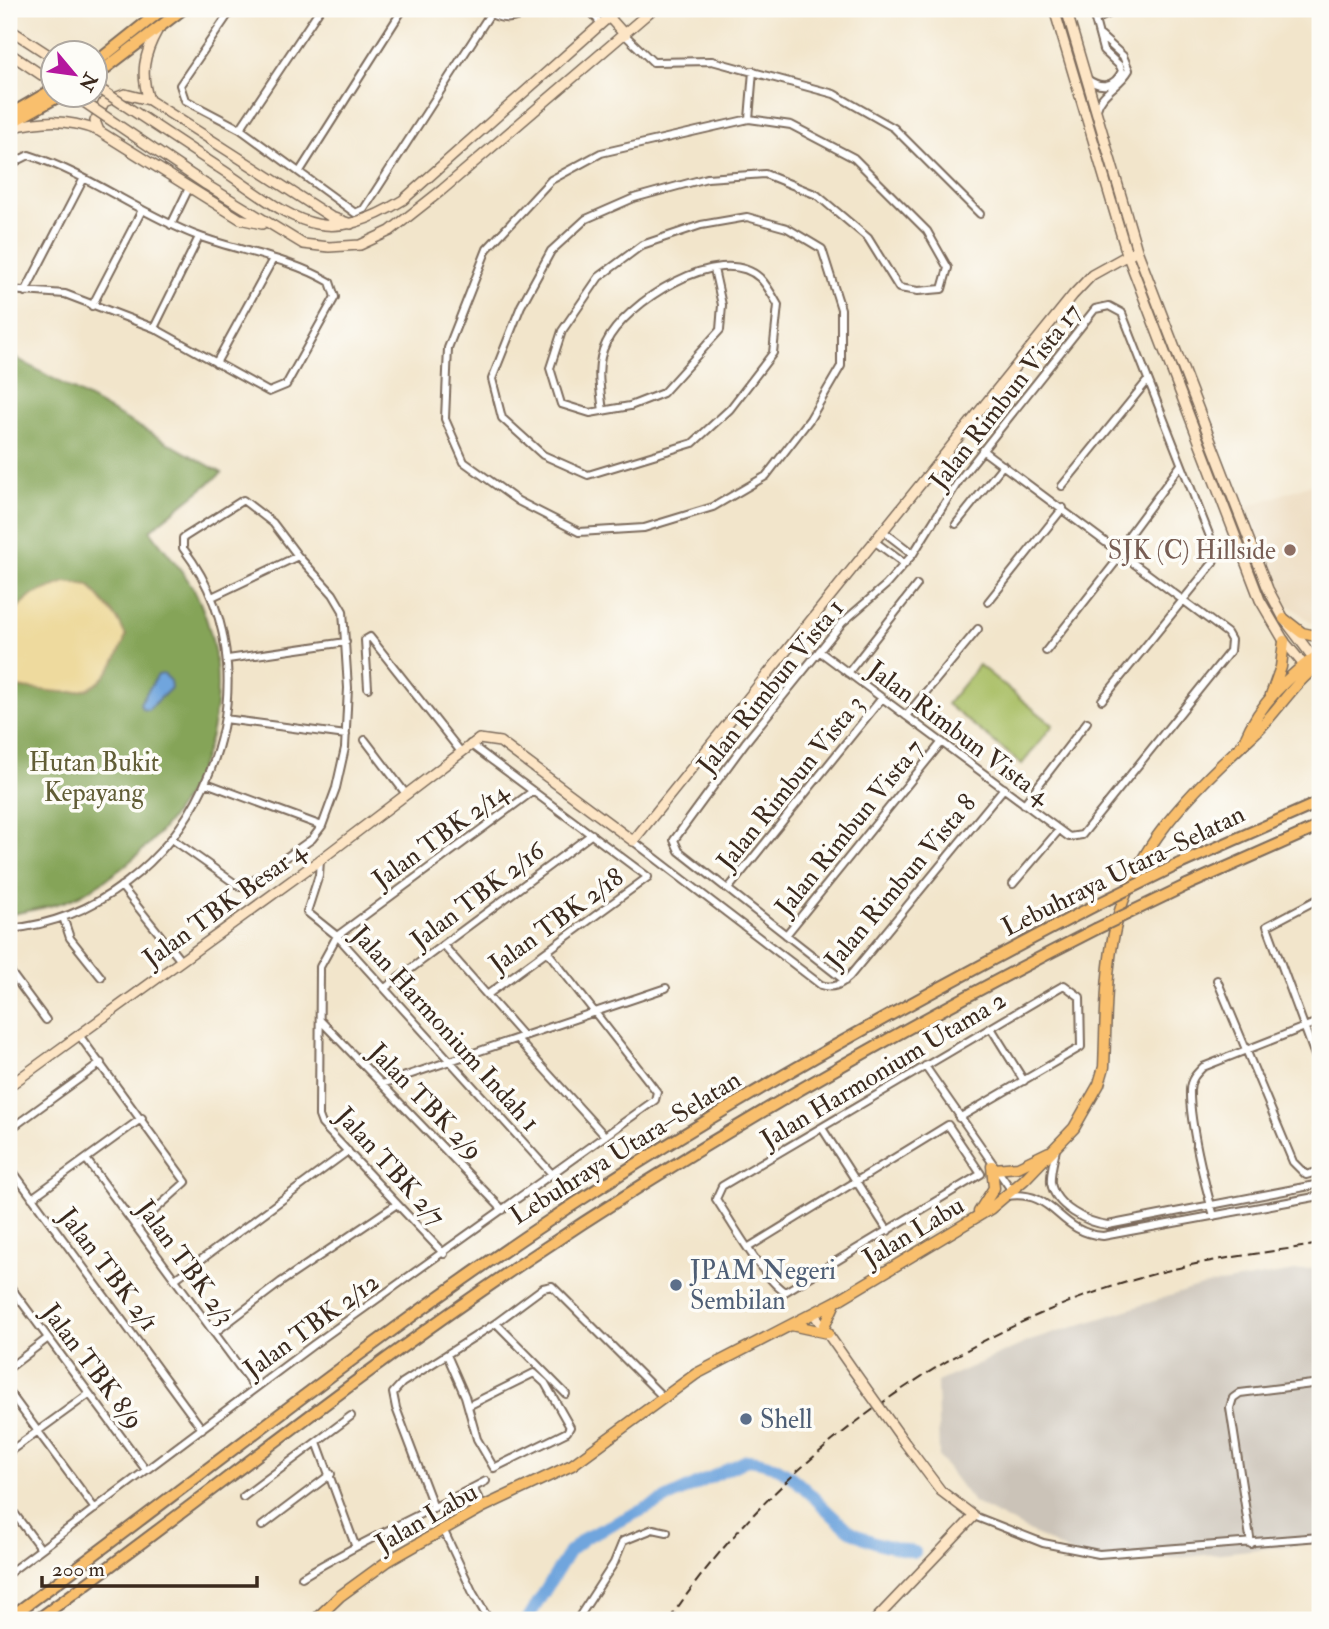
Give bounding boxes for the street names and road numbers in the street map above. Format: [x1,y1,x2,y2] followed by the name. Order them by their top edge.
[923,297,1088,497] street label: Jalan Rimbun Vista 17
[690,593,851,781] street label: Jalan Rimbun Vista 1
[860,653,1057,812] street label: Jalan Rimbun Vista 4
[710,689,871,877] street label: Jalan Rimbun Vista 3
[768,733,931,923] street label: Jalan Rimbun Vista 7
[366,775,516,896] street label: Jalan TBK 2/14
[818,788,983,976] street label: Jalan Rimbun Vista 8
[997,798,1250,944] street label: Lebuhraya Utara–Selatan
[136,834,313,975] street label: Jalan TBK Besar 4
[404,834,552,957] street label: Jalan TBK 2/16
[482,861,630,981] street label: Jalan TBK 2/18
[344,918,546,1138] street label: Jalan Harmonium Indah 1
[754,984,1012,1156] street label: Jalan Harmonium Utama 2
[361,1036,489,1167] street label: Jalan TBK 2/9
[504,1064,747,1232] street label: Lebuhraya Utara–Selatan
[328,1100,452,1233] street label: Jalan TBK 2/7
[856,1189,970,1275] street label: Jalan Labu
[129,1193,241,1331] street label: Jalan TBK 2/3
[51,1201,165,1338] street label: Jalan TBK 2/1
[237,1266,385,1386] street label: Jalan TBK 2/12
[34,1297,150,1436] street label: Jalan TBK 8/9
[369,1476,483,1560] street label: Jalan Labu

